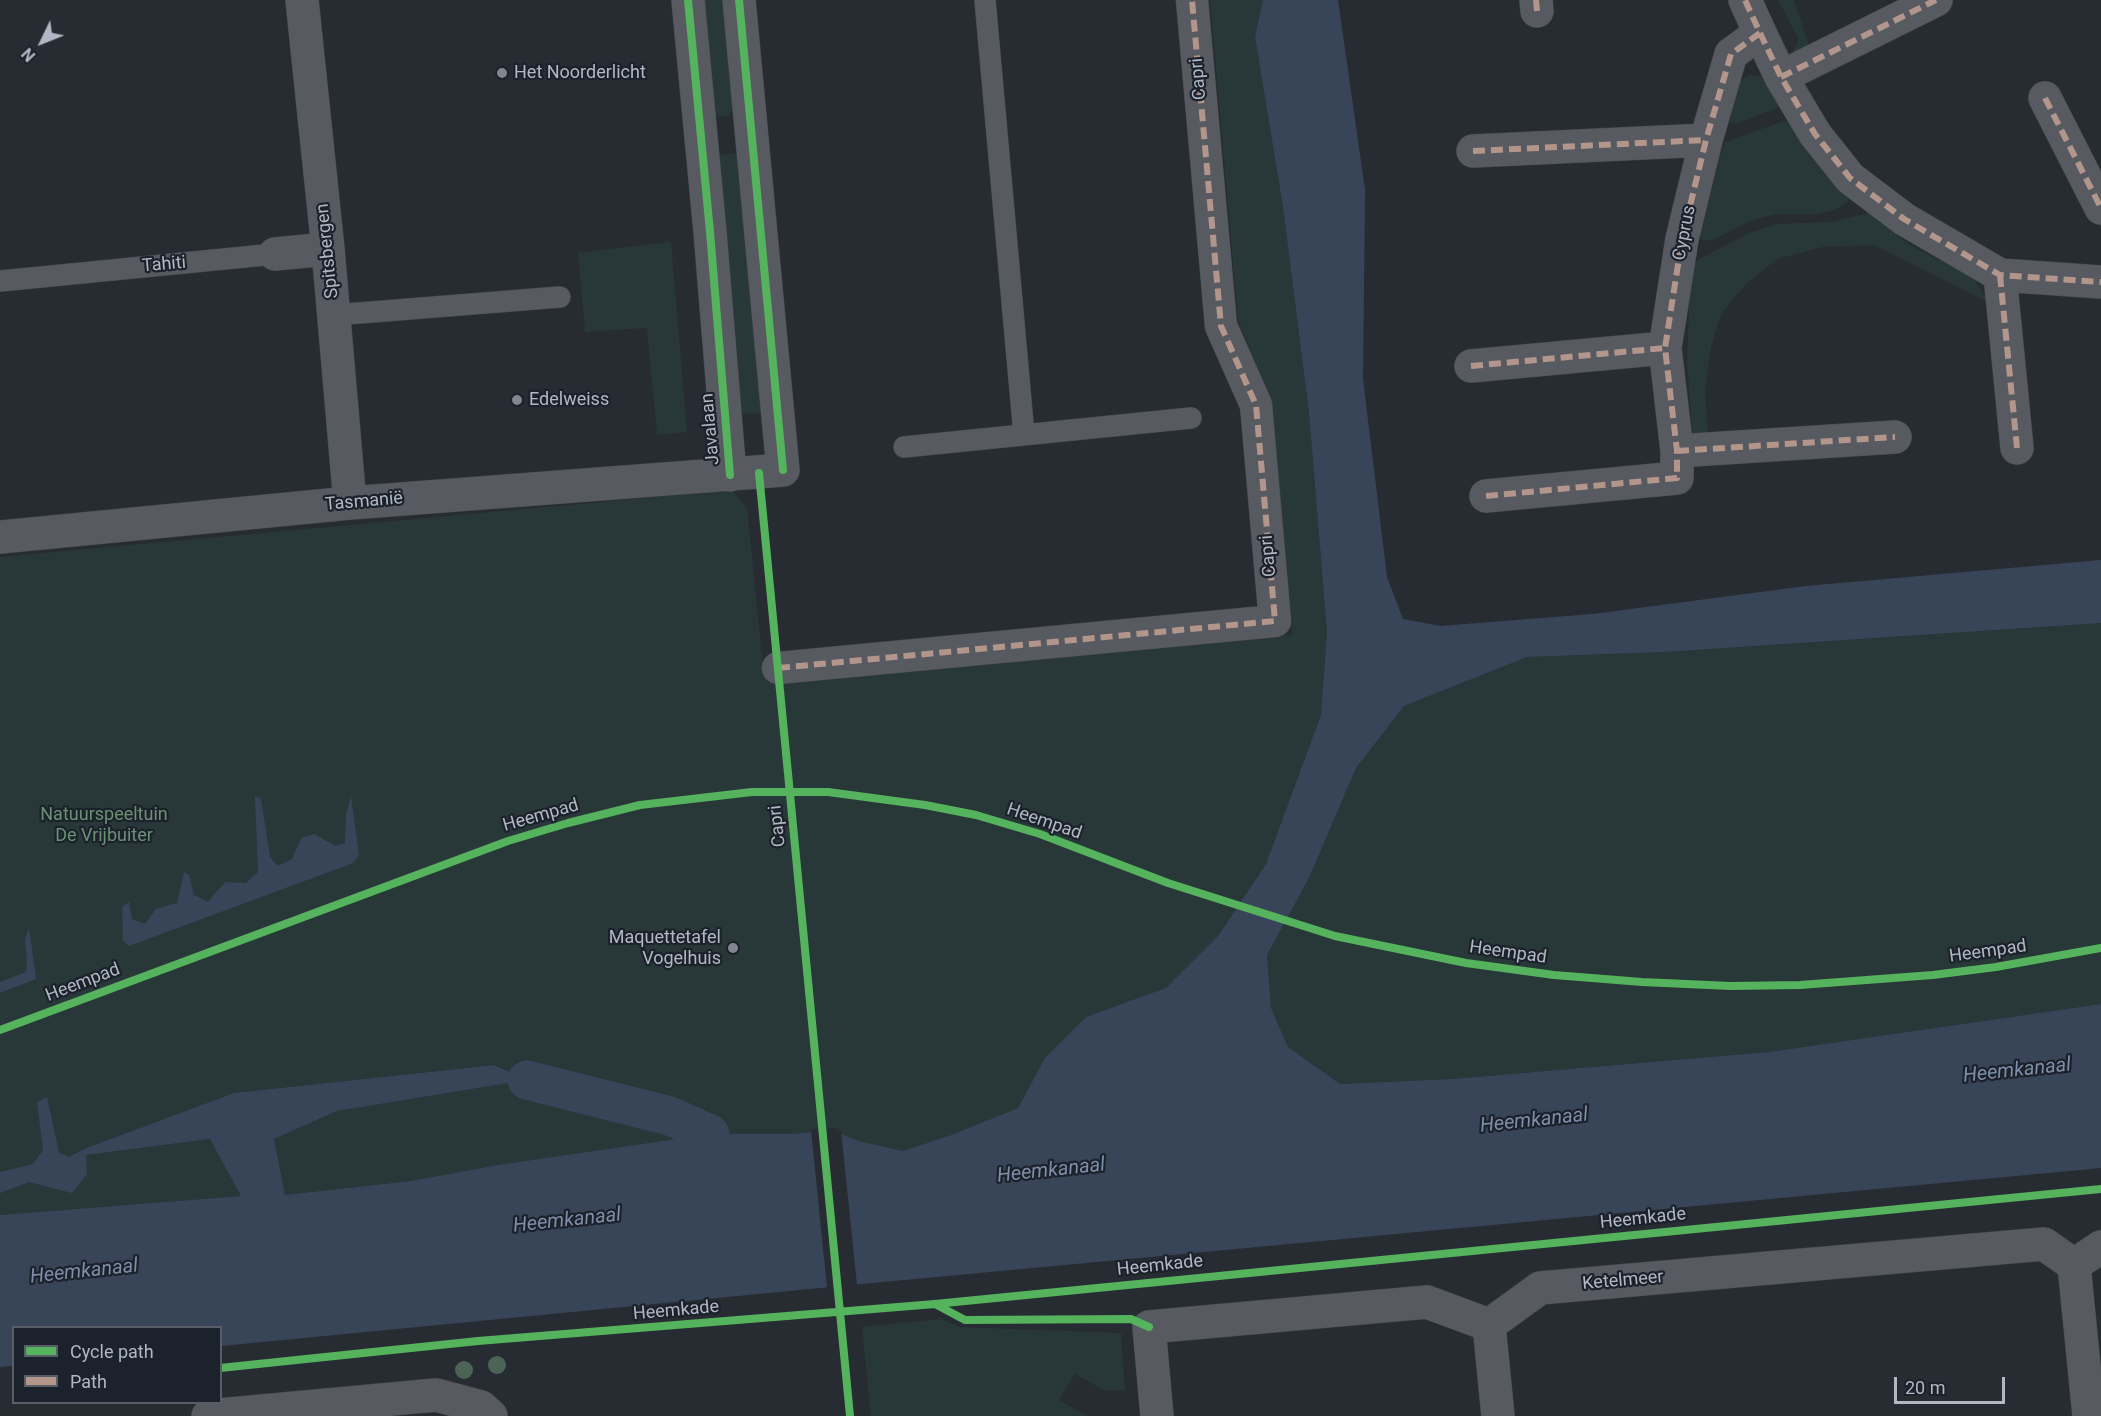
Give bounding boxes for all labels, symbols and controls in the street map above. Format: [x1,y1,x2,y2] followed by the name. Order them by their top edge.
[12,12,72,72] north arrow
[18,44,39,65] text: N
[1186,57,1212,101] street label: Capri
[514,62,646,84] place label: Het Noorderlicht
[495,66,509,80] marker: Het Noorderlicht
[312,202,344,300] street label: Spitsbergen
[1669,204,1701,262] street label: Cyprus
[141,252,187,278] street label: Tahiti
[529,389,609,411] place label: Edelweiss
[697,392,725,466] street label: Javalaan
[510,393,524,407] marker: Edelweiss
[324,488,404,516] street label: Tasmanië
[1256,534,1282,578] street label: Capri
[501,795,581,837] street label: Heempad
[1004,799,1084,845] street label: Heempad
[40,804,168,846] park label: Natuurspeeltuin De Vrijbuiter
[765,804,791,848] street label: Capri
[609,927,721,970] place label: Maquettetafel Vogelhuis
[1948,936,2028,968] street label: Heempad
[1468,937,1548,969] street label: Heempad
[726,941,740,955] marker: Maquettetafel Vogelhuis
[43,959,123,1007] street label: Heempad
[1962,1053,2072,1089] water label: Heemkanaal
[1479,1103,1589,1139] water label: Heemkanaal
[996,1153,1106,1189] water label: Heemkanaal
[512,1203,622,1239] water label: Heemkanaal
[1599,1204,1687,1234] street label: Heemkade
[1116,1251,1204,1281] street label: Heemkade
[29,1254,139,1290] water label: Heemkanaal
[1582,1267,1664,1295] street label: Ketelmeer
[632,1296,720,1326] street label: Heemkade
[12,1326,222,1404] legend
[70,1341,154,1362] text: Cycle path
[1897,1365,2008,1403] scale bar
[70,1371,107,1392] text: Path
[1905,1377,1945,1398] text: 20 m

